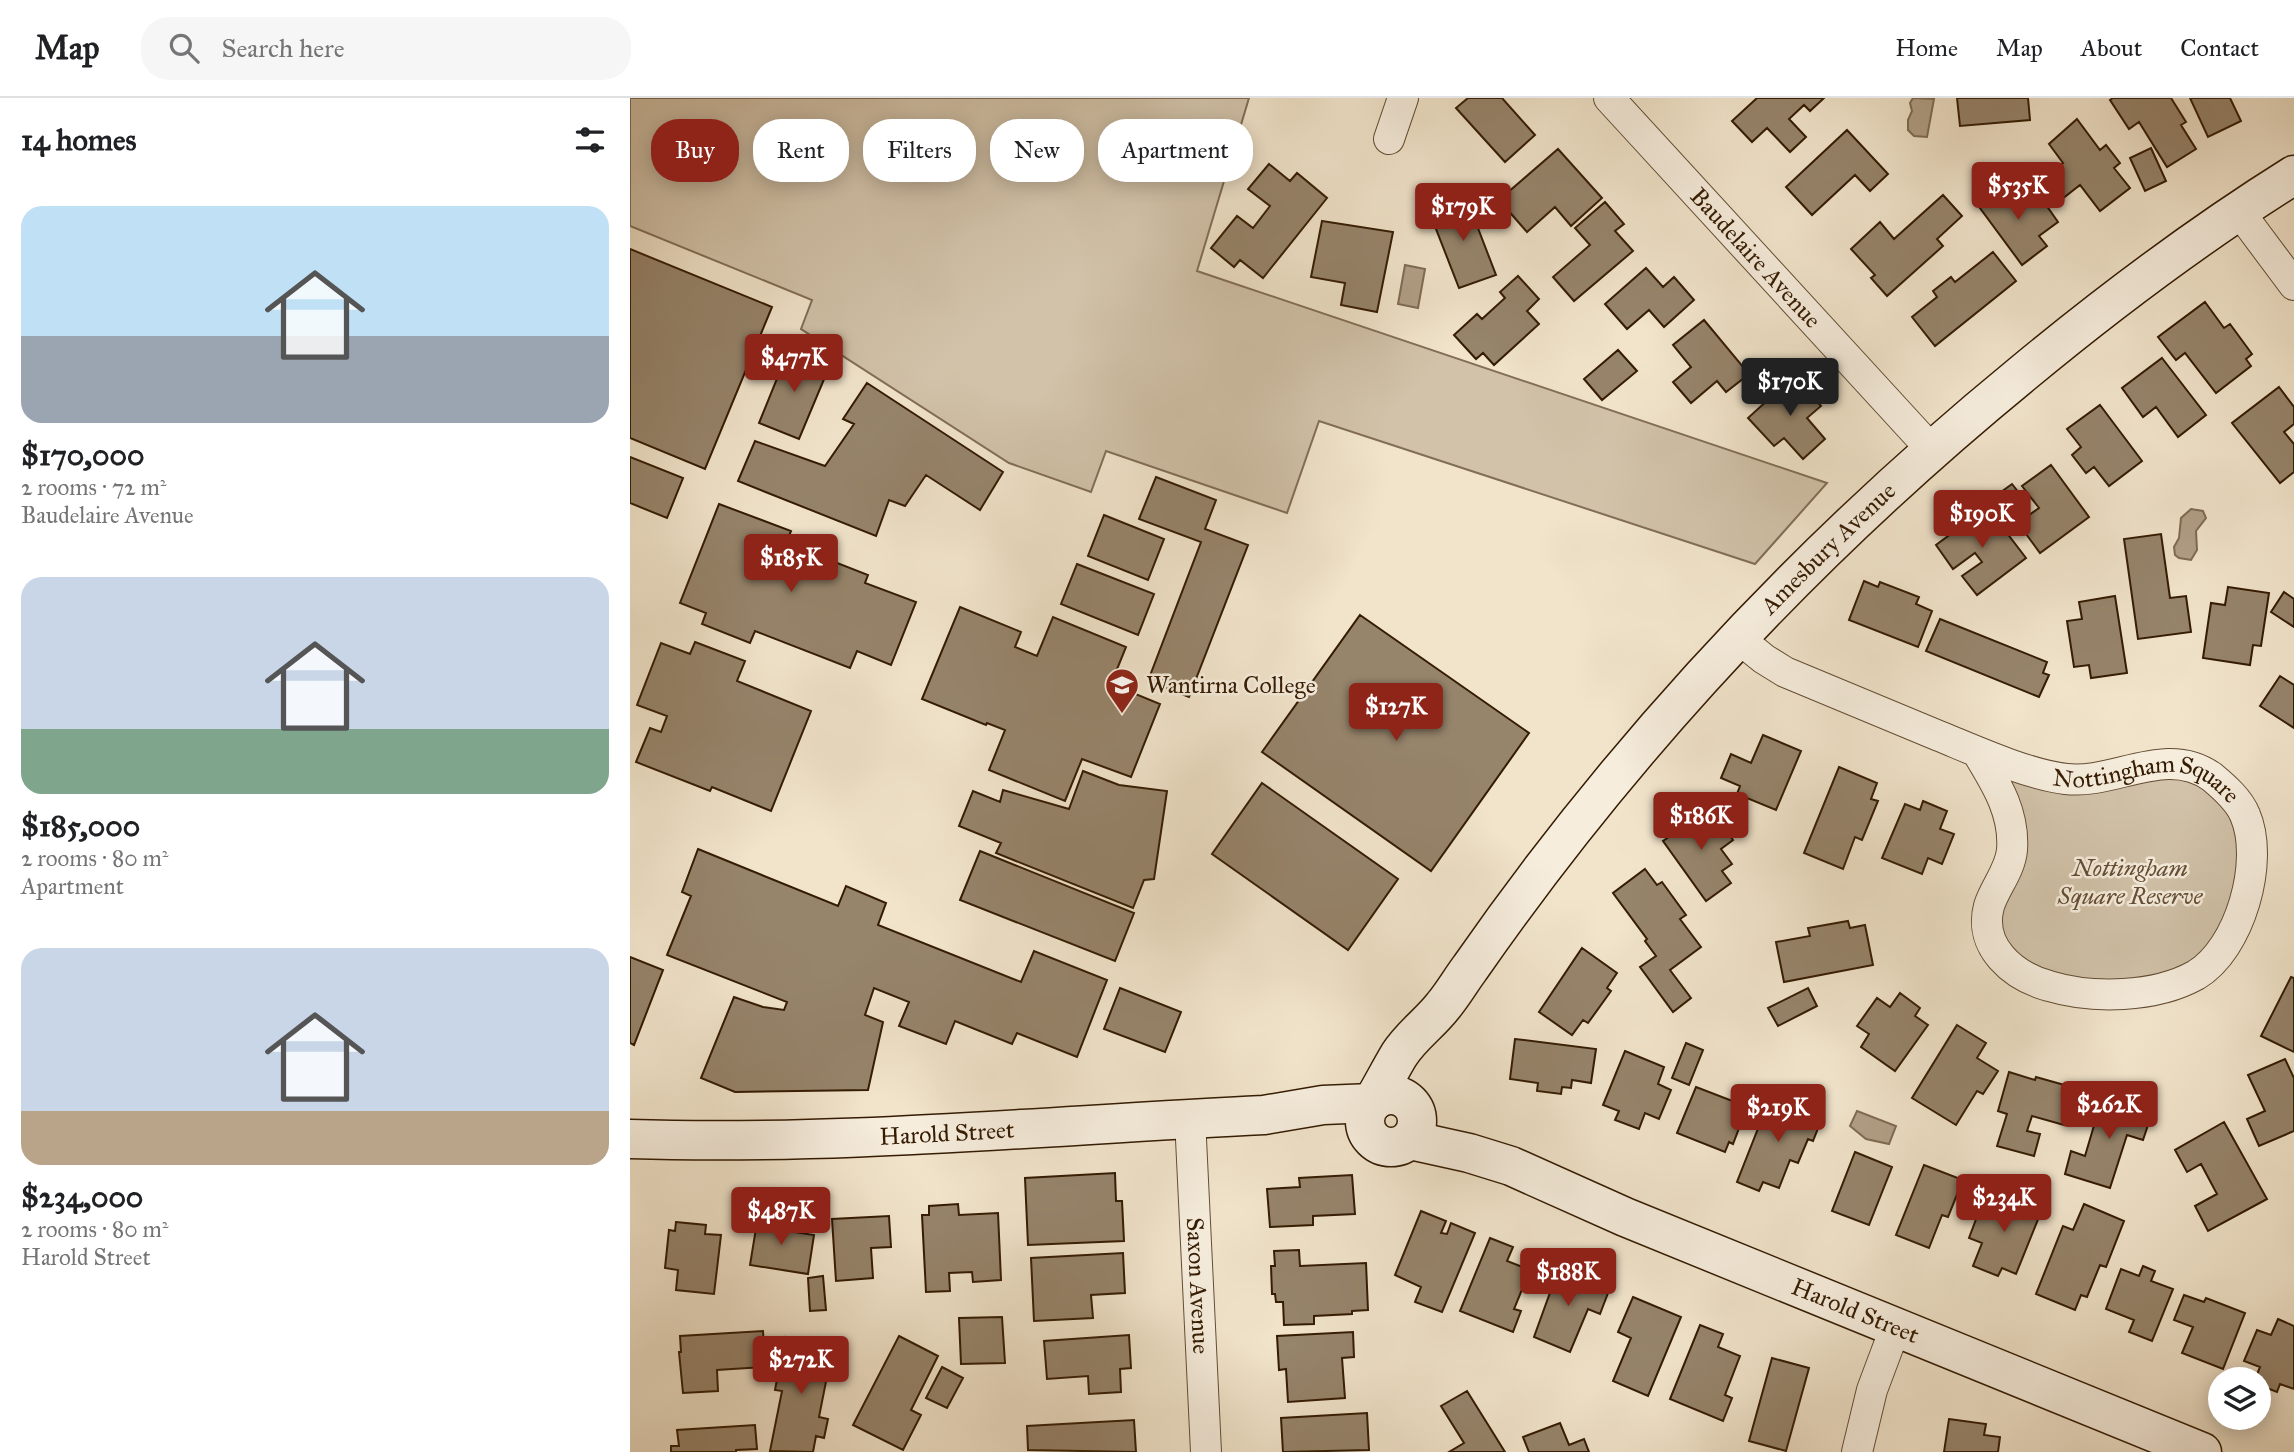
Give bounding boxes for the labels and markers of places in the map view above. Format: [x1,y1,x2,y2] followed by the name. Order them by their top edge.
[1969,162,2067,222] pin: $535K
[1414,184,1512,243] pin: $179K
[745,334,843,394] pin: $477K
[1741,358,1839,418] pin: $170K
[1933,490,2031,550] pin: $190K
[742,534,840,594] pin: $185K
[1103,666,1141,715] school or university icon: Wantirna College
[1146,670,1316,700] place label: Wantirna College
[1347,684,1445,743] pin: $127K
[1652,792,1750,852] pin: $186K
[2060,1082,2158,1141] pin: $262K
[1729,1084,1827,1144] pin: $219K
[1955,1174,2053,1234] pin: $234K
[732,1188,830,1247] pin: $487K
[1519,1248,1617,1308] pin: $188K
[752,1336,850,1396] pin: $272K

